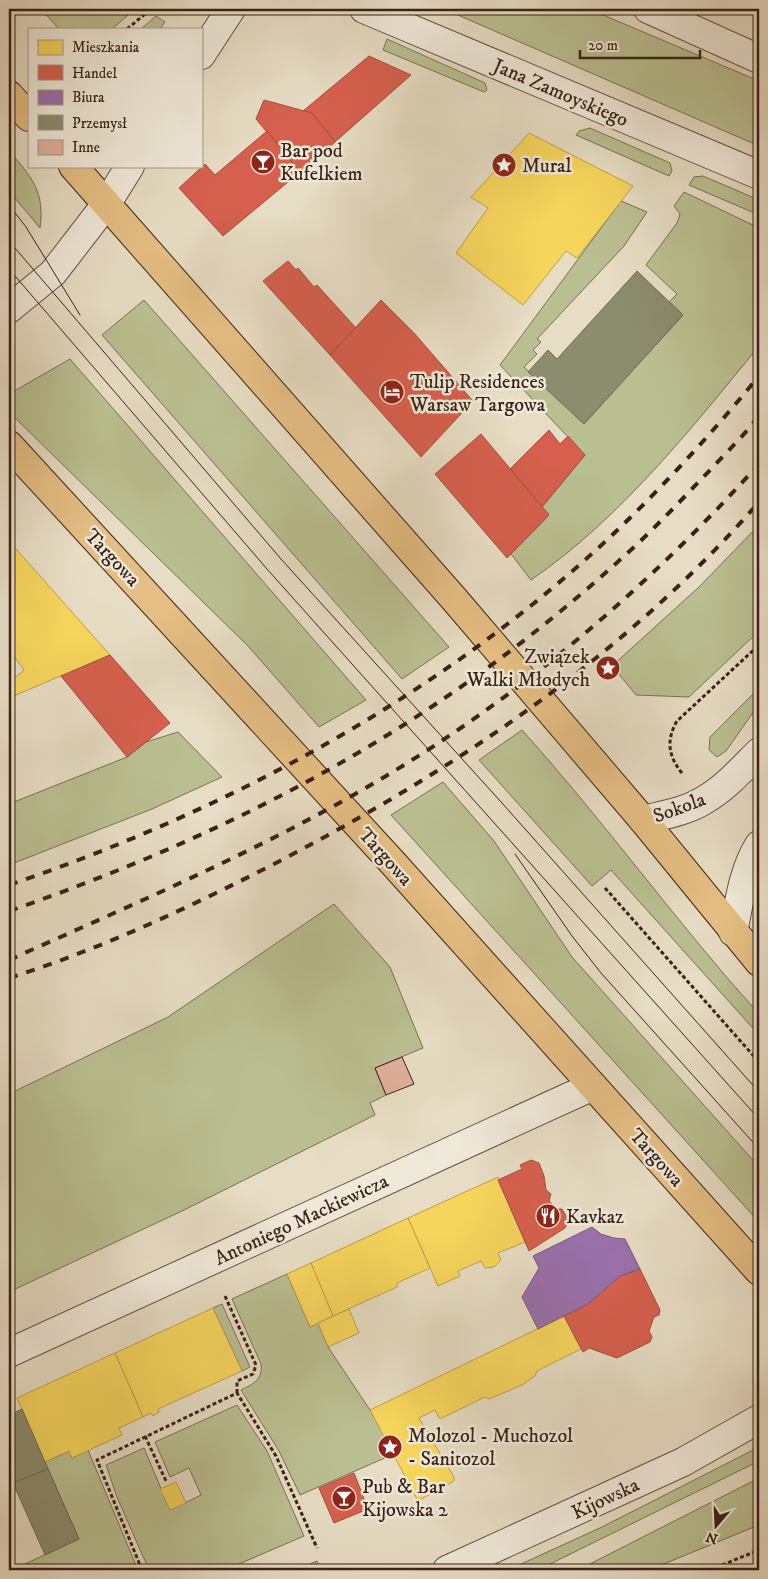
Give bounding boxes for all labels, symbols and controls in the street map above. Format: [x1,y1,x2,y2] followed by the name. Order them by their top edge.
[28,28,202,168] legend
[580,28,700,60] scale bar
[588,36,618,55] text: 20 m
[72,38,140,57] text: Mieszkania
[487,53,632,133] street label: Jana Zamoyskiego
[72,64,117,83] text: Handel
[72,88,105,107] text: Biura
[72,114,127,133] text: Przemysł
[72,138,100,157] text: Inne
[280,139,363,187] place label: Bar pod Kufelkiem
[250,149,276,175] bar icon: Bar pod Kufelkiem
[491,152,517,178] place icon: Mural
[522,154,572,179] place label: Mural
[409,370,546,418] place label: Tulip Residences Warsaw Targowa
[379,379,405,405] hotel icon: Tulip Residences Warsaw Targowa
[79,524,145,593] street label: Targowa
[466,645,590,693] place label: Związek Walki Młodych
[595,655,621,681] place icon: Związek Walki Młodych
[650,787,710,829] street label: Sokola
[352,823,418,892] street label: Targowa
[623,1124,689,1193] street label: Targowa
[211,1169,393,1272] street label: Antoniego Mackiewicza
[535,1203,561,1229] restaurant icon: Kavkaz
[566,1205,624,1230] place label: Kavkaz
[408,1424,573,1472] place label: Molozol - Muchozol - Sanitozol
[377,1434,403,1460] place icon: Molozol - Muchozol - Sanitozol
[568,1473,644,1526] street label: Kijowska
[362,1475,448,1523] place label: Pub & Bar Kijowska 2
[331,1485,357,1511] bar icon: Pub & Bar Kijowska 2
[690,1502,740,1552] north arrow
[703,1527,720,1548] text: N

